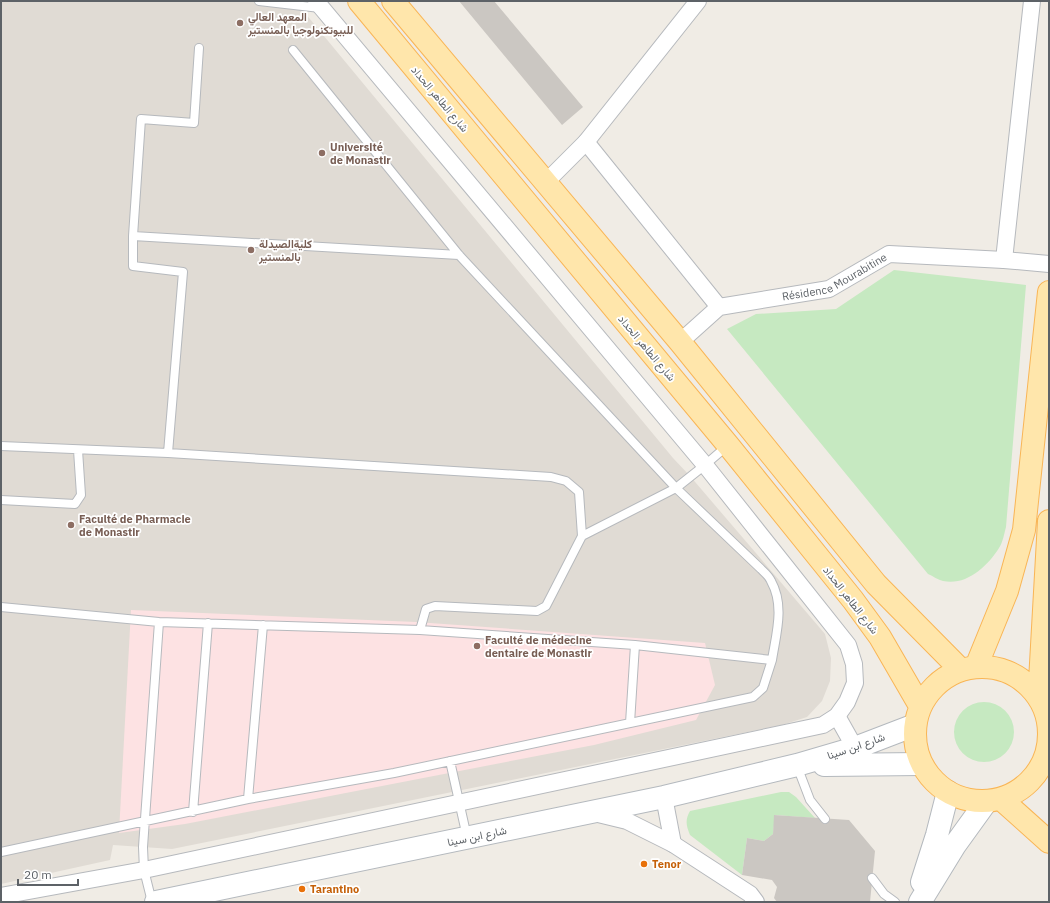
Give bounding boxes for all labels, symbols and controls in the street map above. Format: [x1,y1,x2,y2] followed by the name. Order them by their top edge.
[247,10,353,37] place label: المعهد العالي للبيوتكنولوجيا بالمنستير
[235,18,245,28] marker: المعهد العالي للبيوتكنولوجيا بالمنستير
[407,63,472,136] street label: شارع الطاهر الحداد
[330,140,391,167] place label: Université de Monastir
[317,148,327,158] marker: Université de Monastir
[258,237,312,264] place label: كليةالصيدلة بالمنستير
[246,245,256,255] marker: كليةالصيدلة بالمنستير
[781,250,889,304] street label: Résidence Mourabitine
[614,312,679,385] street label: شارع الطاهر الحداد
[79,512,191,539] place label: Faculté de Pharmacie de Monastir
[66,520,76,530] marker: Faculté de Pharmacie de Monastir
[819,563,882,638] street label: شارع الطاهر الحداد
[485,633,593,660] place label: Faculté de médecine dentaire de Monastir
[472,641,482,651] marker: Faculté de médecine dentaire de Monastir
[825,729,887,763] street label: شارع ابن سينا
[446,823,508,850] street label: شارع ابن سينا
[652,857,682,871] place label: Tenor
[639,859,649,869] marker: Tenor
[18,861,78,887] scale bar
[24,867,52,882] text: 20 m
[310,882,359,896] place label: Tarantino
[297,884,307,894] marker: Tarantino

